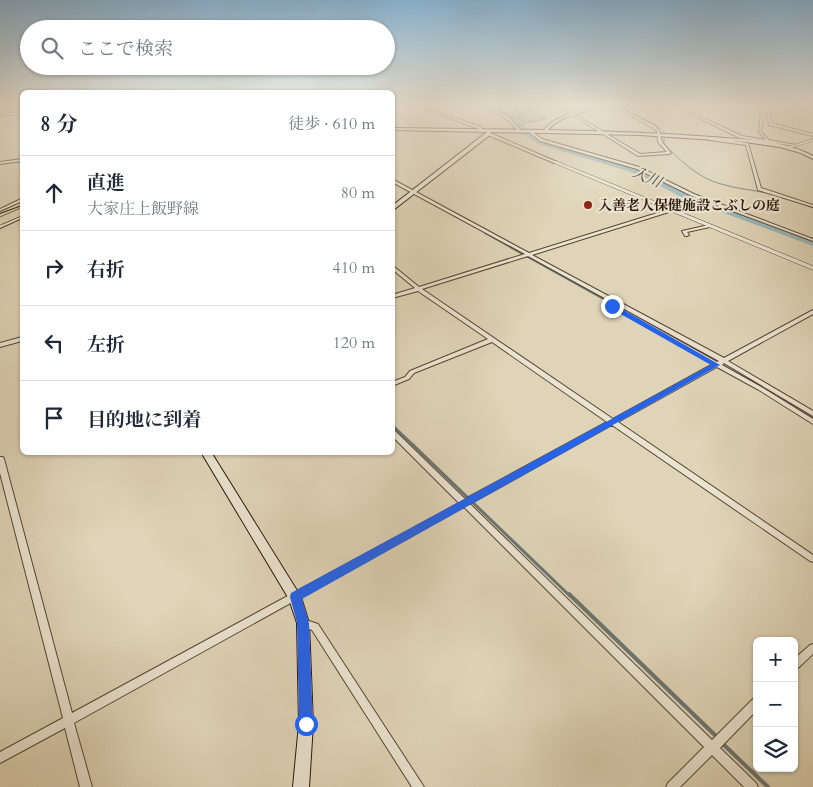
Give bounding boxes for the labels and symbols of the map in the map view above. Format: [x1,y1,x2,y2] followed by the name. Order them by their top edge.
[629,162,667,193] water label: 入川
[598,196,780,215] place label: 入善老人保健施設こぶしの庭
[582,199,594,211] marker: 入善老人保健施設こぶしの庭
[601,295,624,318] route end
[295,713,318,736] route start

